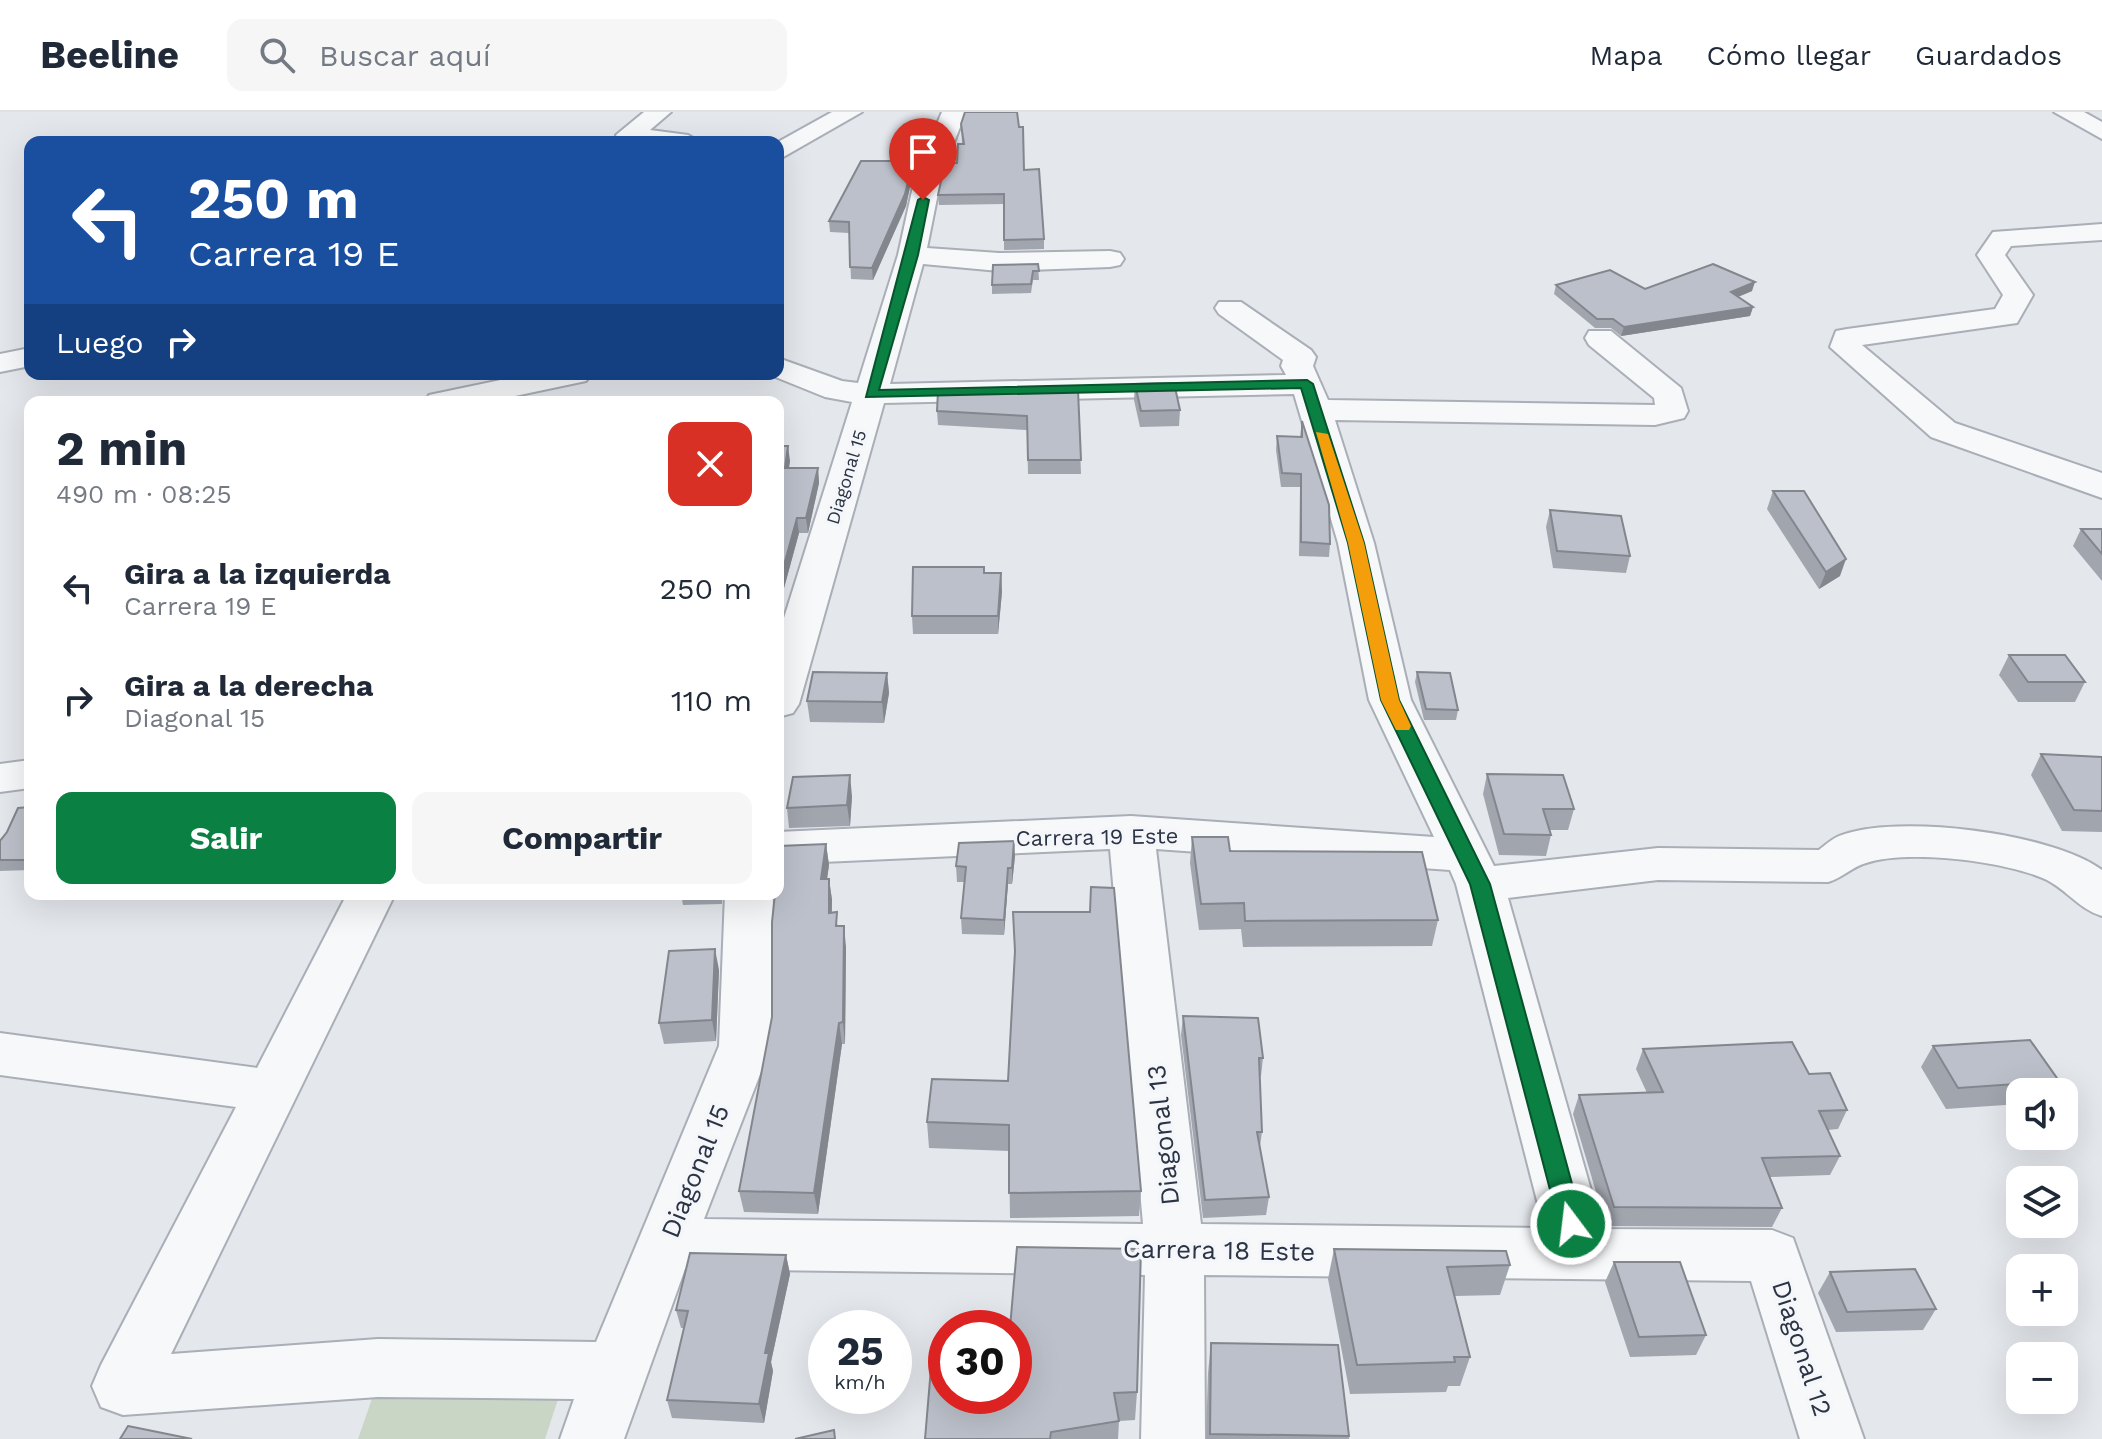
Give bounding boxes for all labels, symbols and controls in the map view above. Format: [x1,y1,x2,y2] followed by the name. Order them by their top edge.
[227,19,787,91] search box
[40,33,179,77] text: Beeline
[255,33,299,77] icon: search
[319,38,491,73] text: Buscar aquí
[1590,39,1663,72] text: Mapa
[1707,39,1871,72] text: Cómo llegar
[1915,39,2062,72] text: Guardados
[889,118,957,200] pin
[901,130,945,174] icon: arrive
[188,166,359,232] text: 250 m
[56,168,160,272] icon: left
[188,233,399,275] text: Carrera 19 E
[159,320,203,364] icon: right
[56,325,143,360] text: Luego
[56,420,187,477] text: 2 min
[668,422,752,506] button: close
[822,427,870,527] street label: Diagonal 15
[56,479,232,509] text: 490 m · 08:25
[124,556,391,591] text: Gira a la izquierda
[56,566,100,610] icon: left
[660,571,752,606] text: 250 m
[124,591,277,621] text: Carrera 19 E
[124,668,373,703] text: Gira a la derecha
[56,678,100,722] icon: right
[671,683,752,718] text: 110 m
[124,703,265,733] text: Diagonal 15
[56,792,396,884] button: Salir
[412,792,752,884] button: Compartir
[1015,823,1179,851] street label: Carrera 19 Este
[1141,1063,1185,1207] street label: Diagonal 13
[2006,1078,2078,1414] map controls
[2006,1078,2078,1150] button: sound
[655,1100,735,1242] street label: Diagonal 15
[2006,1166,2078,1238] button: layers
[1529,1182,1613,1266] position arrow
[1123,1233,1315,1267] street label: Carrera 18 Este
[2006,1254,2078,1326] button: +
[1766,1276,1838,1420] street label: Diagonal 12
[928,1310,1032,1414] speed limit sign: 30
[836,1328,884,1375] text: 25
[2006,1342,2078,1414] button: −
[834,1370,886,1394] text: km/h

